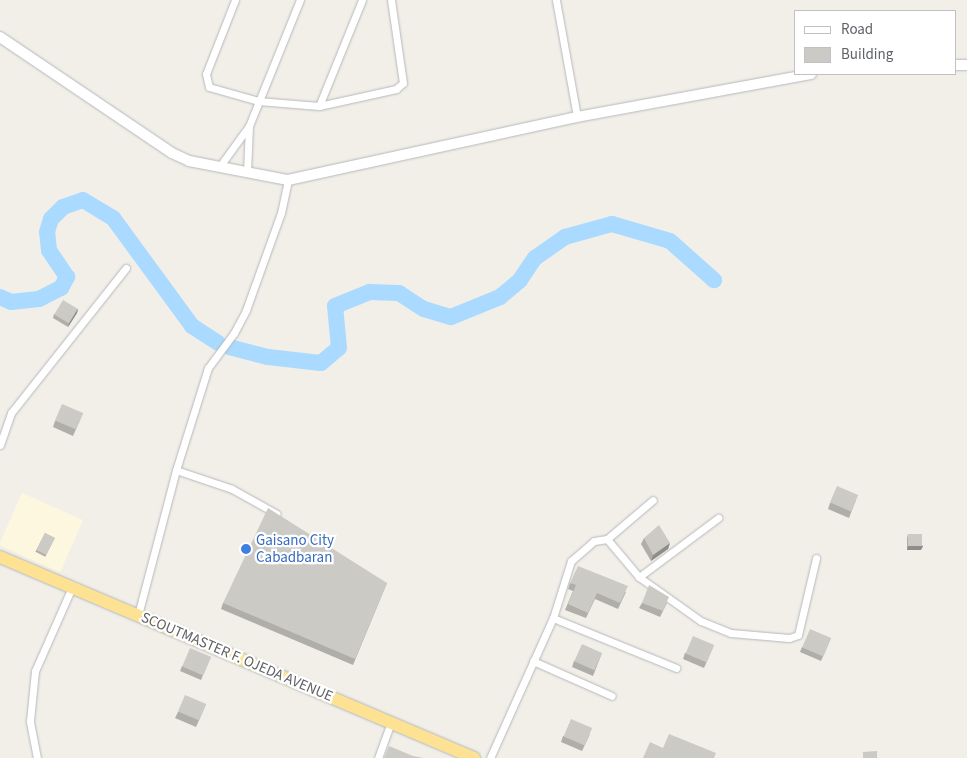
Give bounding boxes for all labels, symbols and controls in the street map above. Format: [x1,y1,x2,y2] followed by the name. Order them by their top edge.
[794,10,957,75] legend
[841,19,873,40] text: Road
[841,44,893,65] text: Building
[256,531,334,566] place label: Gaisano City Cabadbaran
[240,543,252,555] marker: Gaisano City Cabadbaran
[138,608,336,706] street label: SCOUTMASTER F. OJEDA AVENUE

